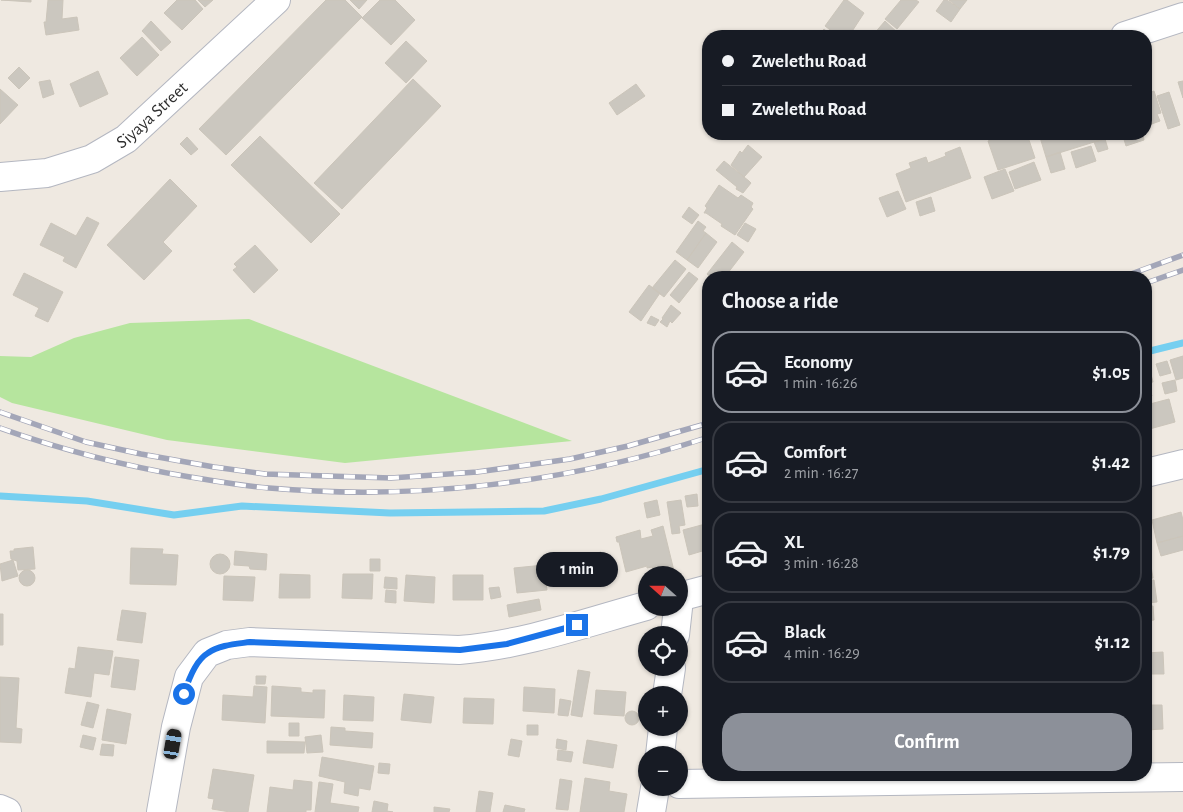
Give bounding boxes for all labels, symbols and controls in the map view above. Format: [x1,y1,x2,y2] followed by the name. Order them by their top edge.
[752,52,866,71] text: Zwelethu Road
[114,79,192,152] street label: Siyaya Street
[752,100,866,119] text: Zwelethu Road
[722,290,838,312] text: Choose a ride
[724,350,769,395] icon: car
[784,353,853,372] text: Economy
[1092,363,1130,382] text: $1.05
[784,375,858,391] text: 1 min · 16:26
[724,440,769,485] icon: car
[784,443,846,462] text: Comfort
[1092,453,1130,472] text: $1.42
[784,465,858,481] text: 2 min · 16:27
[724,530,769,575] icon: car
[784,533,804,552] text: XL
[1093,543,1130,562] text: $1.79
[536,552,618,588] callout: 1 min
[784,555,859,571] text: 3 min · 16:28
[560,561,594,577] text: 1 min
[638,566,688,616] north arrow
[638,566,688,796] map controls
[566,614,588,636] route end
[724,620,769,665] icon: car
[784,623,826,642] text: Black
[638,626,688,676] button: locate
[1094,633,1130,652] text: $1.12
[784,645,860,661] text: 4 min · 16:29
[173,683,195,705] route start
[638,686,688,736] button: +
[722,713,1132,771] button: Confirm
[163,728,182,760] car
[638,746,688,796] button: −

